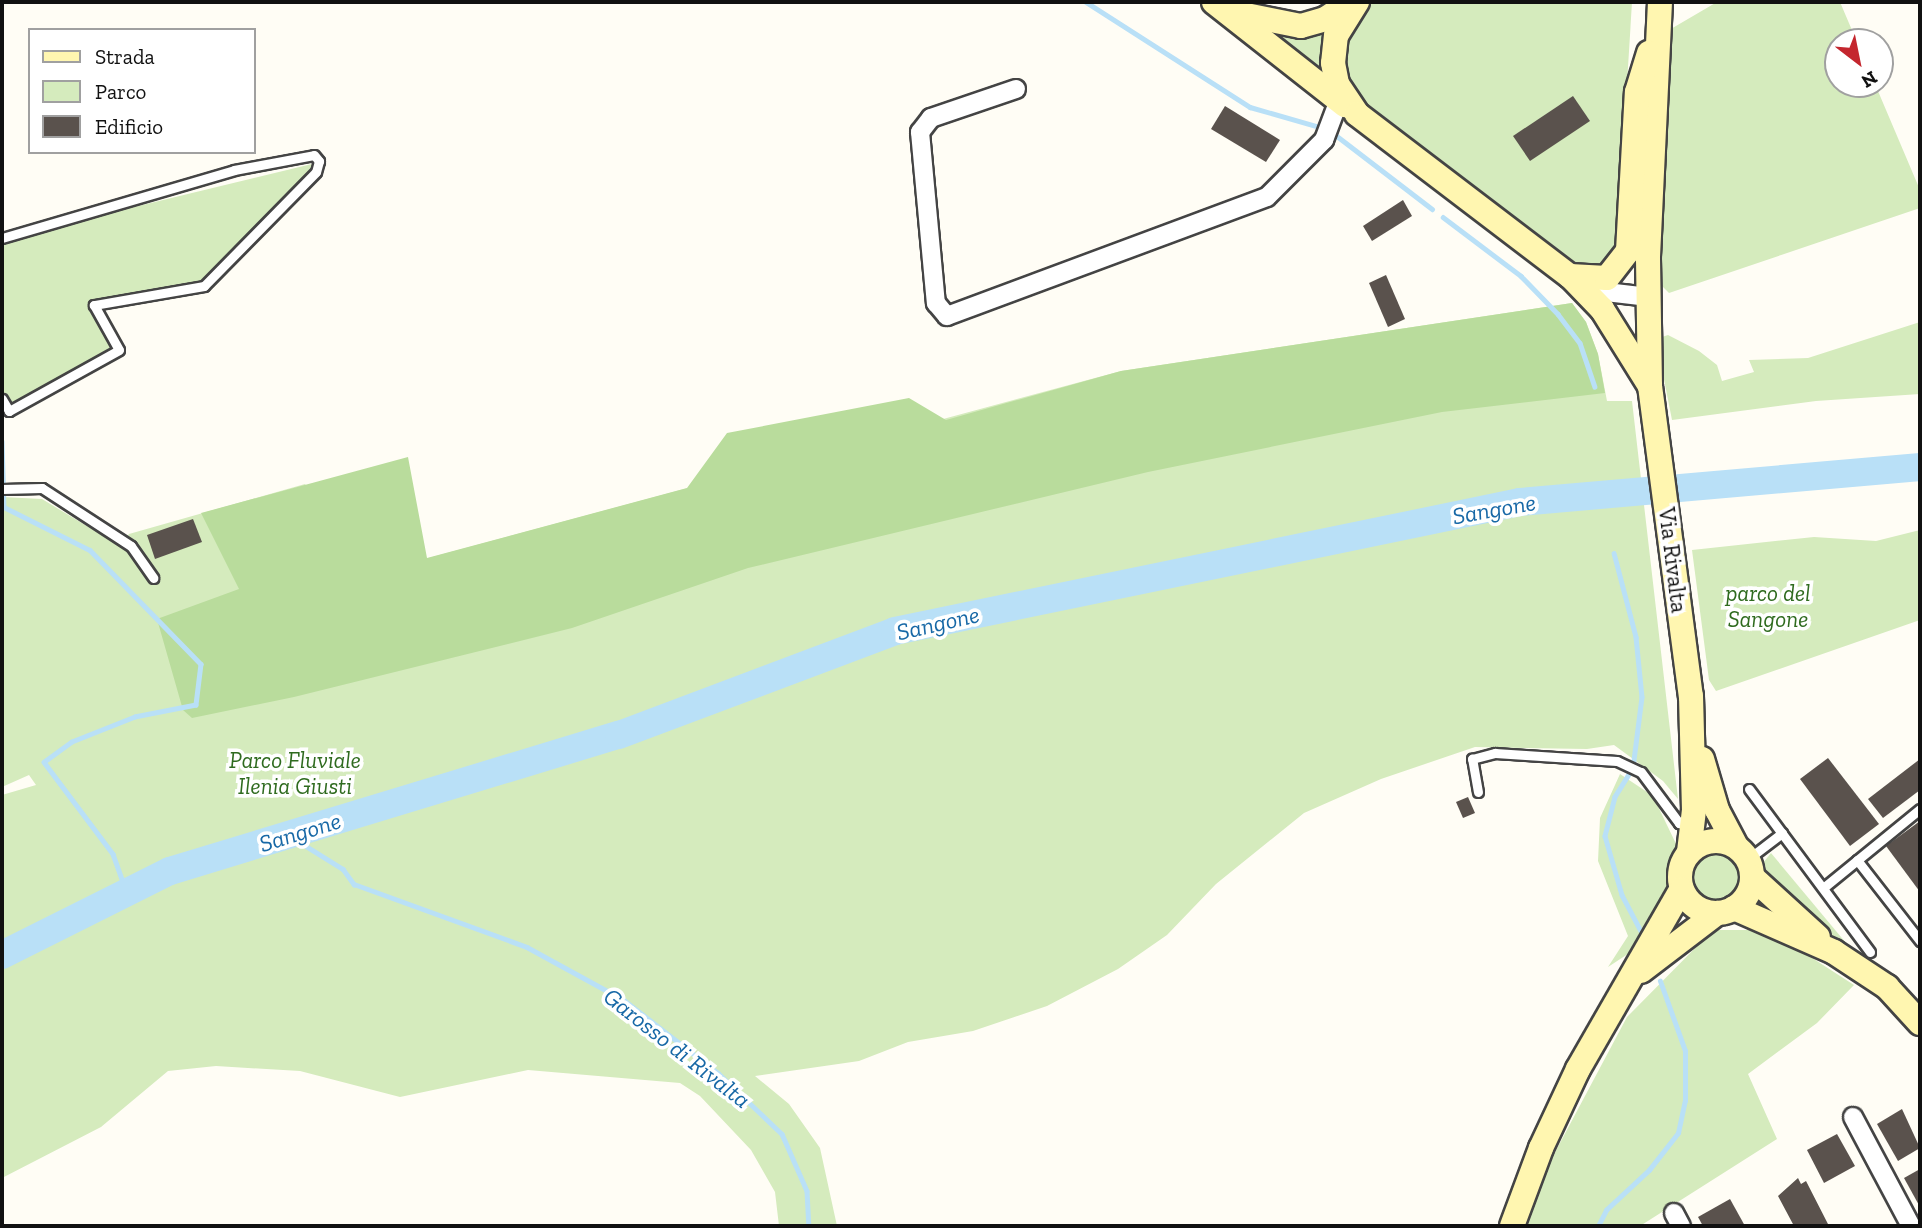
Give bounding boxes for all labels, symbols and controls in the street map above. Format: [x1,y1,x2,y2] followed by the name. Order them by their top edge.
[28,28,256,154] legend
[1824,28,1894,98] north arrow
[95,44,155,69] text: Strada
[1857,66,1882,93] text: N
[95,79,146,104] text: Parco
[95,114,163,139] text: Edificio
[1450,488,1538,530] water label: Sangone
[1653,506,1693,614] street label: Via Rivalta
[1726,579,1810,633] park label: parco del Sangone
[894,600,982,646] water label: Sangone
[229,746,361,800] park label: Parco Fluviale Ilenia Giusti
[256,806,344,858] water label: Sangone
[598,982,756,1114] water label: Garosso di Rivalta

